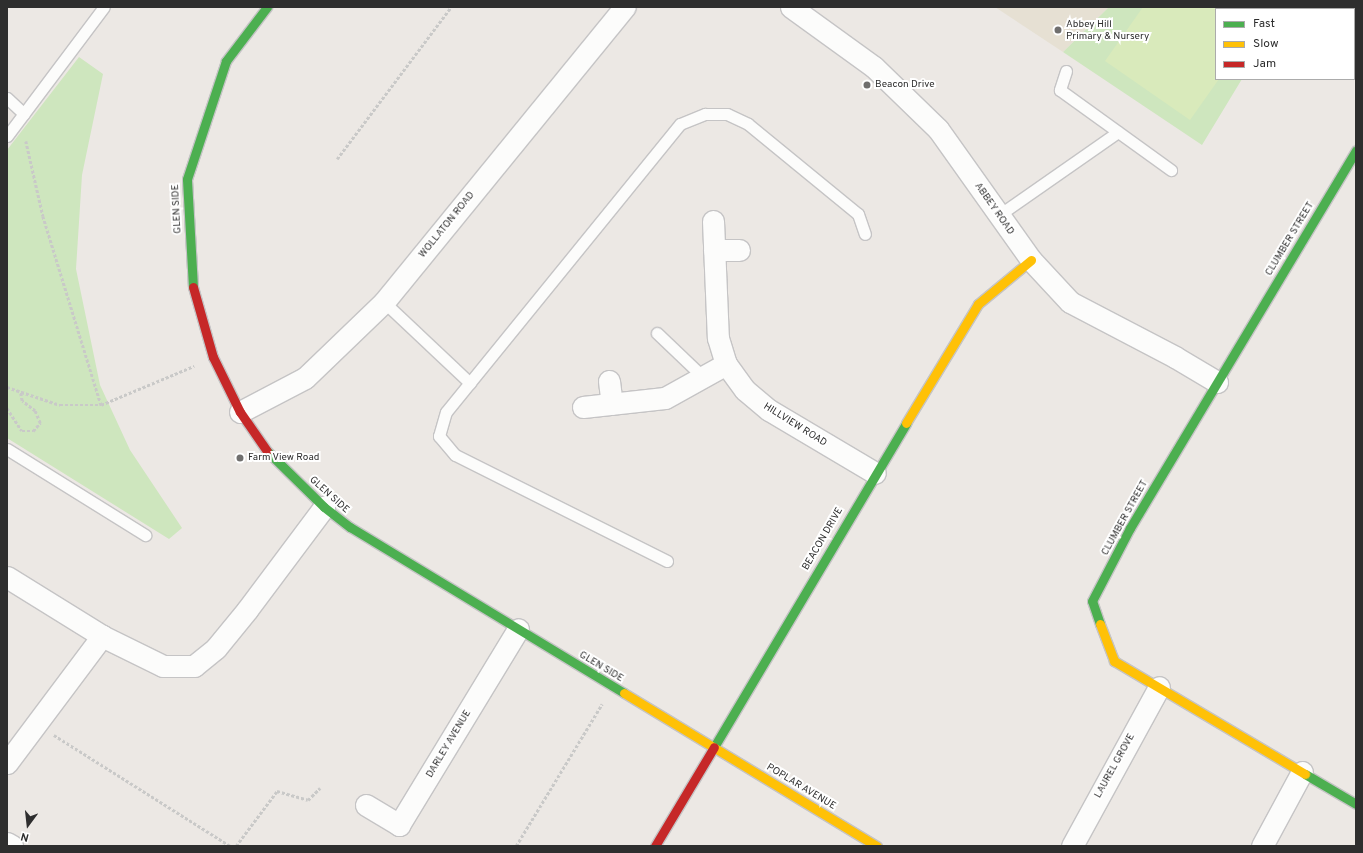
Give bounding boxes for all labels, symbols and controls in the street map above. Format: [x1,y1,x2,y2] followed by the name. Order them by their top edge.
[1215,8,1355,80] legend
[1253,16,1275,32] text: Fast
[1066,18,1149,42] place label: Abbey Hill Primary & Nursery
[1053,25,1063,35] marker: Abbey Hill Primary & Nursery
[1253,36,1279,52] text: Slow
[1253,56,1276,72] text: Jam
[875,79,935,91] place label: Beacon Drive
[862,80,872,90] marker: Beacon Drive
[972,181,1016,237] street label: ABBEY ROAD
[170,184,184,234] street label: GLEN SIDE
[417,190,477,260] street label: WOLLATON ROAD
[1263,200,1317,278] street label: CLUMBER STREET
[761,401,829,449] street label: HILLVIEW ROAD
[248,452,320,464] place label: Farm View Road
[235,453,245,463] marker: Farm View Road
[307,474,351,516] street label: GLEN SIDE
[1099,478,1151,558] street label: CLUMBER STREET
[800,506,846,572] street label: BEACON DRIVE
[577,649,625,685] street label: GLEN SIDE
[424,708,474,780] street label: DARLEY AVENUE
[1092,732,1138,800] street label: LAUREL GROVE
[764,761,838,813] street label: POPLAR AVENUE
[8,805,48,845] north arrow
[19,829,31,844] text: N

